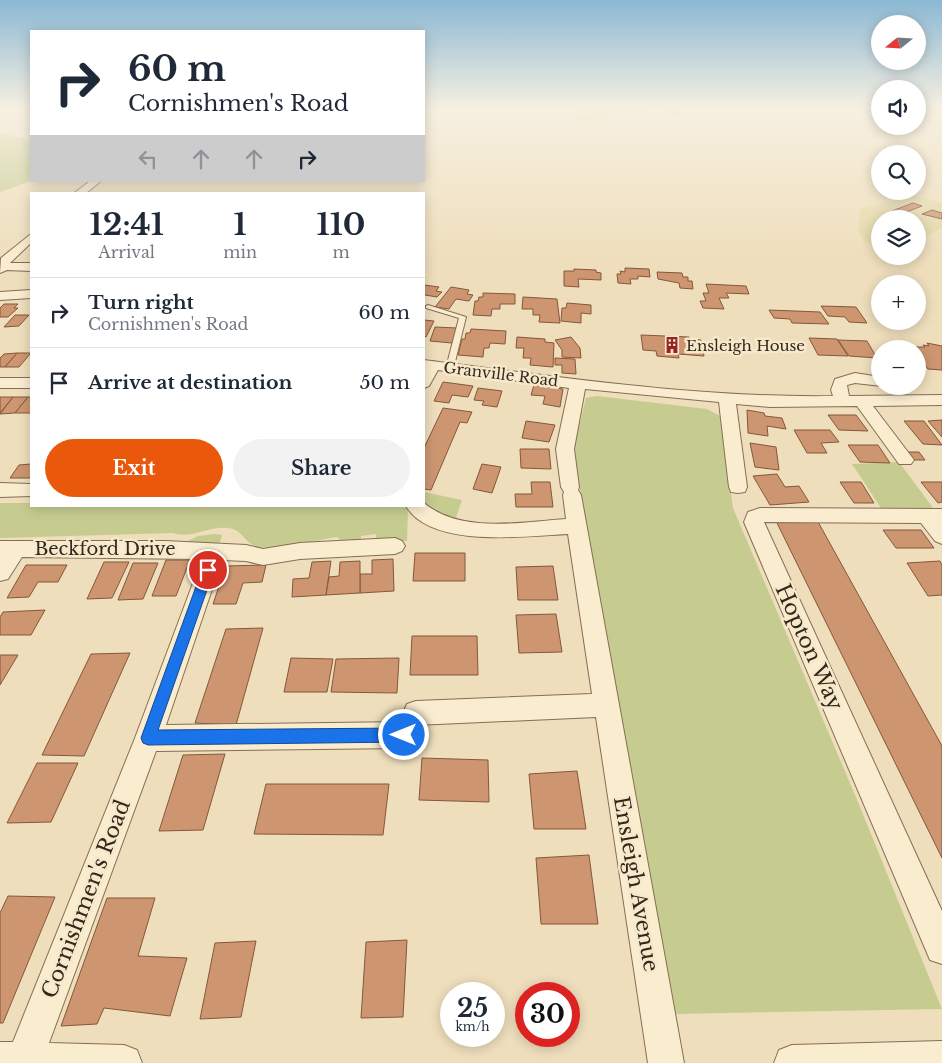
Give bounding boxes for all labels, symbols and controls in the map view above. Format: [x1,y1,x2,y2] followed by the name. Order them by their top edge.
[871,15,926,70] north arrow
[871,15,926,395] map controls
[128,47,226,90] text: 60 m
[45,50,110,115] icon: right
[871,80,926,135] button: sound
[128,90,349,117] text: Cornishmen's Road
[134,145,162,173] icon: left
[187,145,215,173] icon: ahead
[240,145,268,173] icon: ahead
[293,145,321,173] icon: right
[871,145,926,200] button: search
[90,206,164,243] text: 12:41
[234,206,247,243] text: 1
[317,206,365,243] text: 110
[871,210,926,265] button: layers
[98,242,155,262] text: Arrival
[223,242,257,262] text: min
[332,242,350,262] text: m
[871,275,926,330] button: +
[88,291,194,314] text: Turn right
[45,299,73,327] icon: right
[358,301,410,324] text: 60 m
[88,314,248,334] text: Cornishmen's Road
[662,335,682,355] building icon: Ensleigh House
[686,336,805,355] place label: Ensleigh House
[871,340,926,395] button: −
[443,358,559,390] street label: Granville Road
[45,369,73,397] icon: arrive
[88,371,292,394] text: Arrive at destination
[360,371,410,394] text: 50 m
[45,439,223,497] button: Exit
[233,439,410,497] button: Share
[35,538,176,560] street label: Beckford Drive
[187,549,229,591] pin
[194,556,222,584] icon: arrive
[770,580,849,715] street label: Hopton Way
[377,708,429,760] position arrow
[608,794,664,974] street label: Ensleigh Avenue
[36,796,136,1002] street label: Cornishmen's Road
[515,982,580,1047] speed limit sign: 30
[457,993,488,1024] text: 25
[455,1019,490,1034] text: km/h

